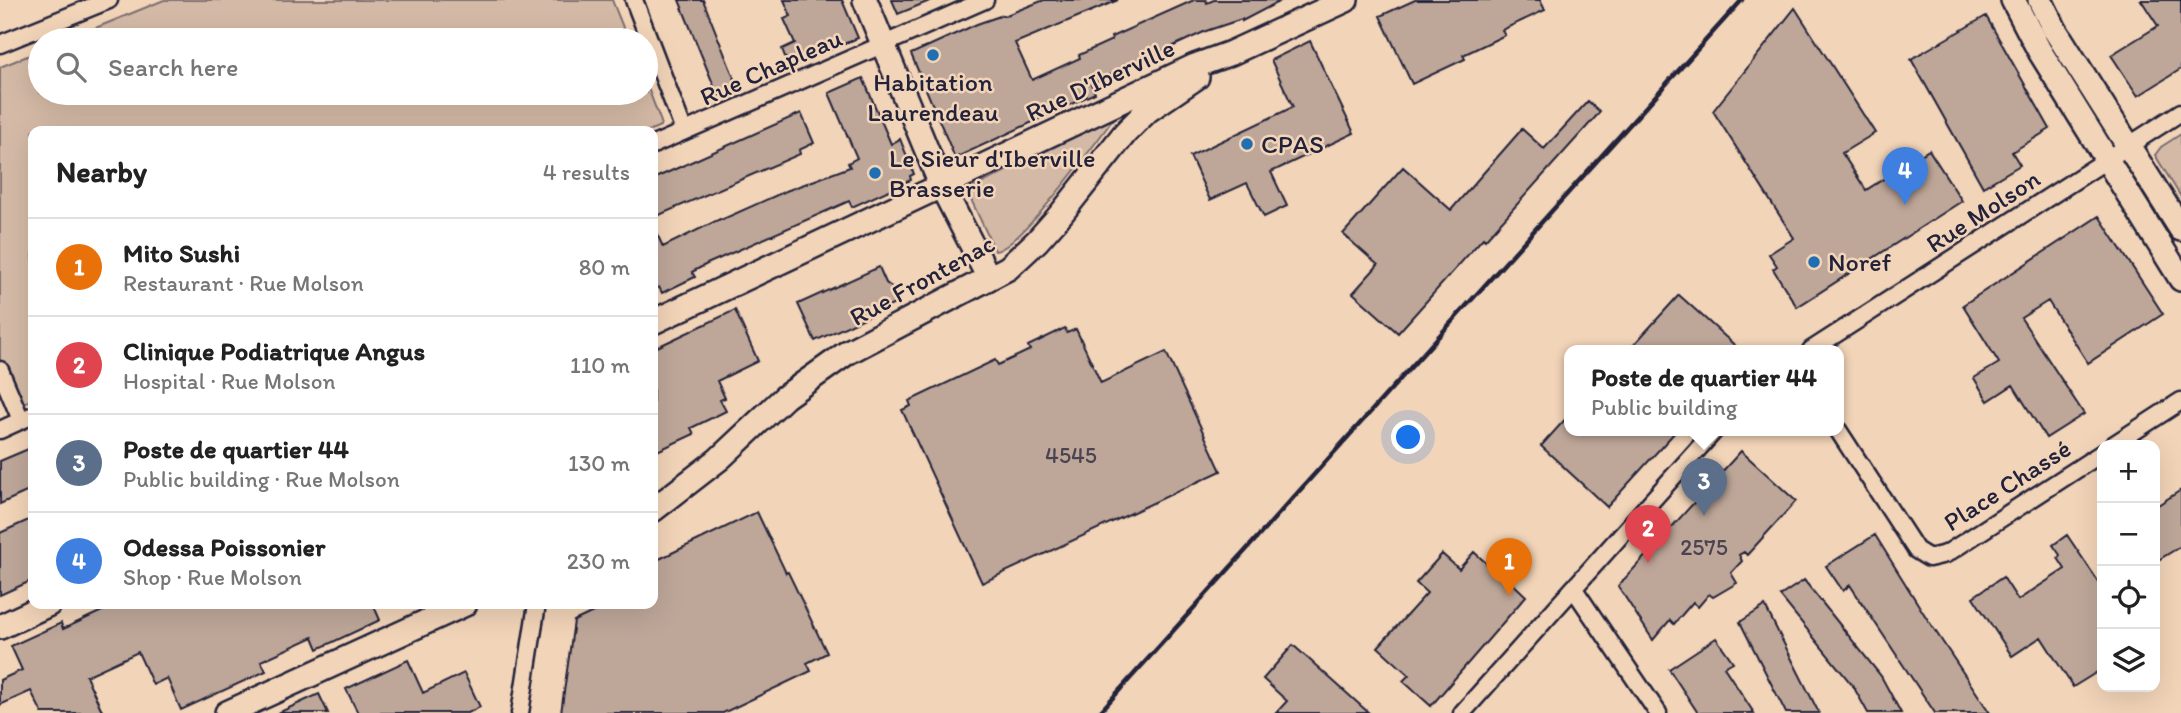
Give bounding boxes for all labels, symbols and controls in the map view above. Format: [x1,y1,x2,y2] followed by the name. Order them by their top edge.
[695,21,847,113] street label: Rue Chapleau
[28,28,658,105] search box
[1020,31,1180,129] street label: Rue D'Iberville
[925,47,941,63] marker: Habitation Laurendeau
[52,48,90,86] icon: search
[108,51,238,83] text: Search here
[867,66,999,128] place label: Habitation Laurendeau
[1261,128,1324,160] place label: CPAS
[1239,136,1255,152] marker: CPAS
[889,142,1095,204] place label: Le Sieur d'Iberville Brasserie
[1882,147,1928,205] pin: 4
[56,153,147,190] text: Nearby
[543,158,630,186] text: 4 results
[1920,162,2046,260] street label: Rue Molson
[867,165,883,181] marker: Le Sieur d'Iberville Brasserie
[844,227,1000,333] street label: Rue Frontenac
[123,237,240,269] text: Mito Sushi
[1828,246,1892,278] place label: Noref
[74,253,84,281] text: 1
[579,253,630,281] text: 80 m
[1806,254,1822,270] marker: Noref
[123,269,364,297] text: Restaurant · Rue Molson
[123,335,425,367] text: Clinique Podiatrique Angus
[1564,345,1844,436] popup
[73,351,85,379] text: 2
[570,351,630,379] text: 110 m
[1591,361,1817,393] text: Poste de quartier 44
[123,367,336,395] text: Hospital · Rue Molson
[1591,393,1737,421] text: Public building
[1391,420,1425,454] your location
[1937,432,2077,538] street label: Place Chassé
[123,433,349,465] text: Poste de quartier 44
[2097,440,2160,692] map controls
[2097,440,2160,503] button: +
[1045,441,1097,469] house number: 4545
[73,449,85,477] text: 3
[568,449,630,477] text: 130 m
[1681,458,1727,516] pin: 3
[123,465,400,493] text: Public building · Rue Molson
[2097,503,2160,566] button: −
[1625,505,1671,563] pin: 2
[123,531,325,563] text: Odessa Poissonier
[1680,533,1728,561] house number: 2575
[1486,538,1532,596] pin: 1
[72,547,86,575] text: 4
[567,547,630,575] text: 230 m
[123,563,302,591] text: Shop · Rue Molson
[2097,566,2160,629] button: locate
[2097,629,2160,692] button: layers

